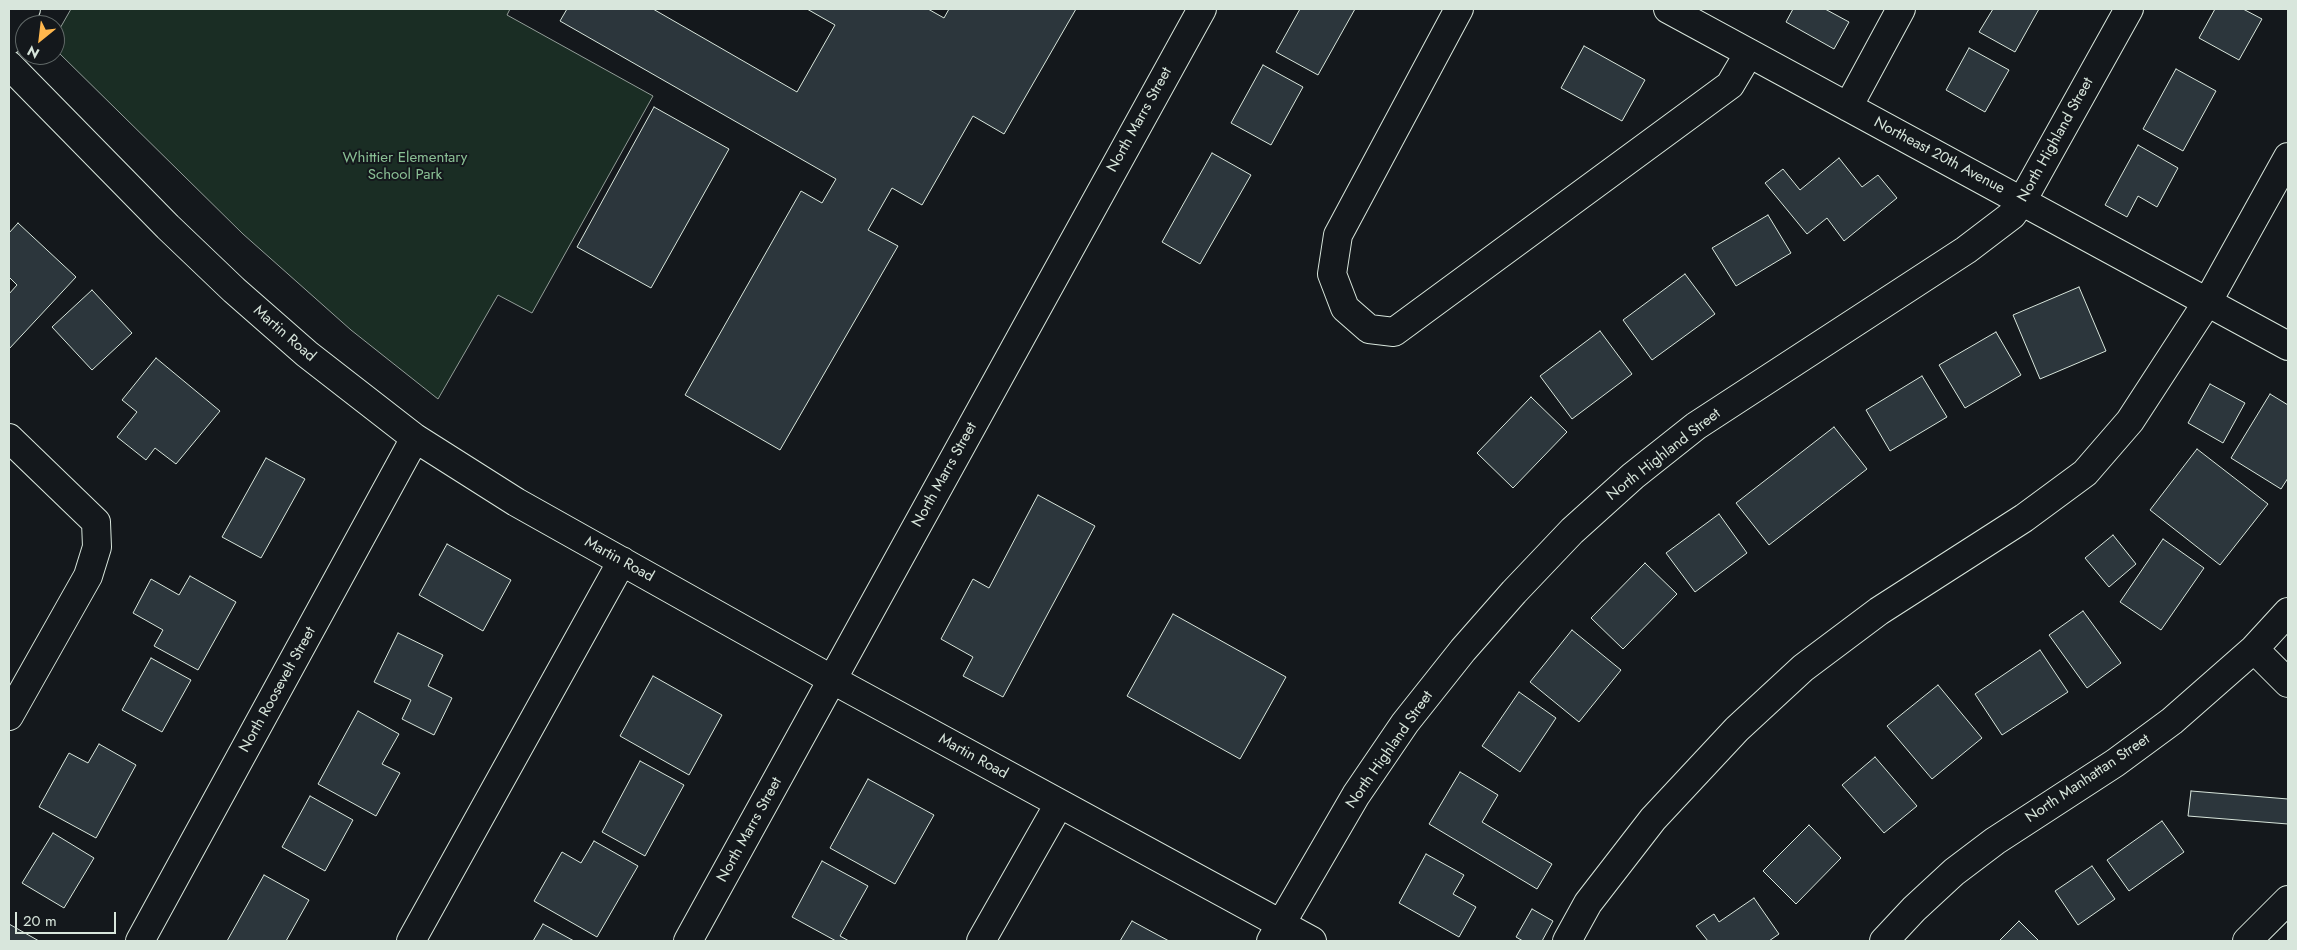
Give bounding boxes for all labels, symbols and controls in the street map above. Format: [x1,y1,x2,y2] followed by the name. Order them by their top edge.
[15,15,65,65] north arrow
[23,41,43,64] text: N
[1104,65,1176,175] street label: North Marrs Street
[2014,75,2098,205] street label: North Highland Street
[1870,114,2008,198] street label: Northeast 20th Avenue
[343,149,467,184] park label: Whittier Elementary School Park
[249,302,319,366] street label: Martin Road
[1604,405,1724,505] street label: North Highland Street
[909,420,981,530] street label: North Marrs Street
[581,534,657,586] street label: Martin Road
[236,624,320,756] street label: North Roosevelt Street
[1343,688,1437,812] street label: North Highland Street
[935,731,1011,783] street label: Martin Road
[2023,731,2153,827] street label: North Manhattan Street
[714,775,786,885] street label: North Marrs Street
[18,902,119,934] scale bar
[23,910,57,932] text: 20 m

